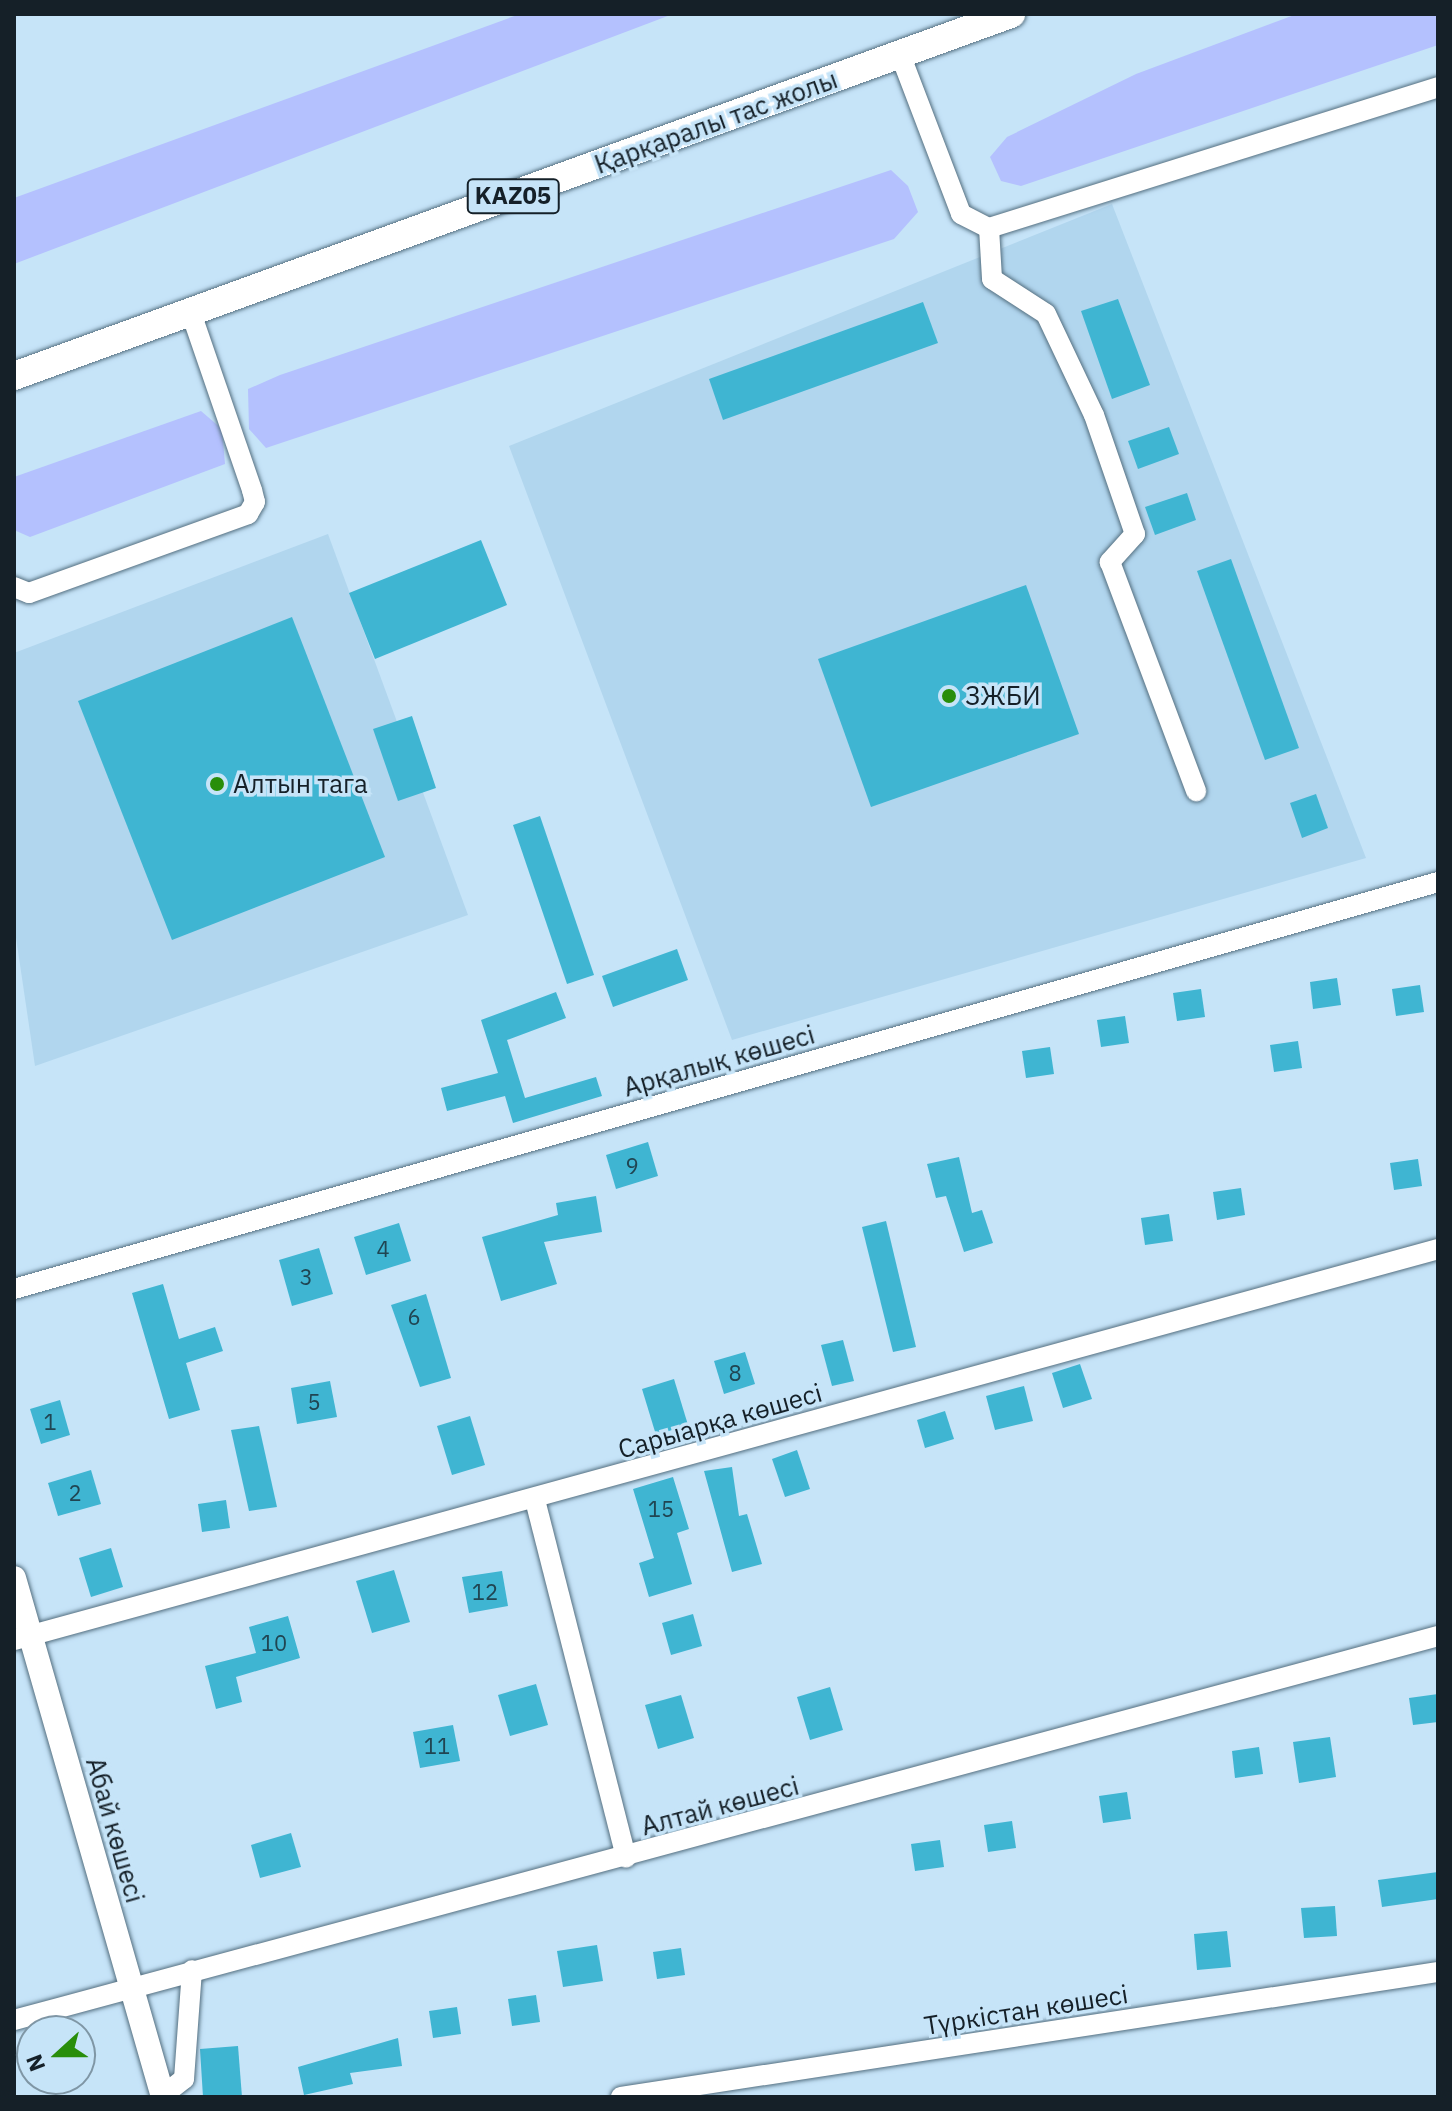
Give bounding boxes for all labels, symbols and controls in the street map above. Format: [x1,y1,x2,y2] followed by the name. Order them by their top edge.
[590,64,842,180] street label: Қарқаралы тас жолы
[465,176,561,216] road number: KАZ05
[965,680,1041,712] place label: ЗЖБИ
[940,687,958,705] marker: ЗЖБИ
[233,768,368,800] place label: Алтын тага
[208,775,226,793] marker: Алтын тага
[620,1019,818,1103] street label: Арқалық көшесі
[625,1153,639,1179] house number: 9
[376,1236,390,1262] house number: 4
[299,1264,313,1290] house number: 3
[407,1304,421,1330] house number: 6
[728,1360,742,1386] house number: 8
[615,1377,825,1465] street label: Сарыарқа көшесі
[307,1389,321,1415] house number: 5
[43,1409,57,1435] house number: 1
[68,1480,82,1506] house number: 2
[648,1496,674,1522] house number: 15
[472,1579,498,1605] house number: 12
[261,1630,287,1656] house number: 10
[424,1733,450,1759] house number: 11
[79,1754,151,1906] street label: Абай көшесі
[638,1770,802,1842] street label: Алтай көшесі
[922,1978,1130,2042] street label: Түркістан көшесі
[16,2015,96,2095] north arrow
[19,2050,51,2076] text: N

